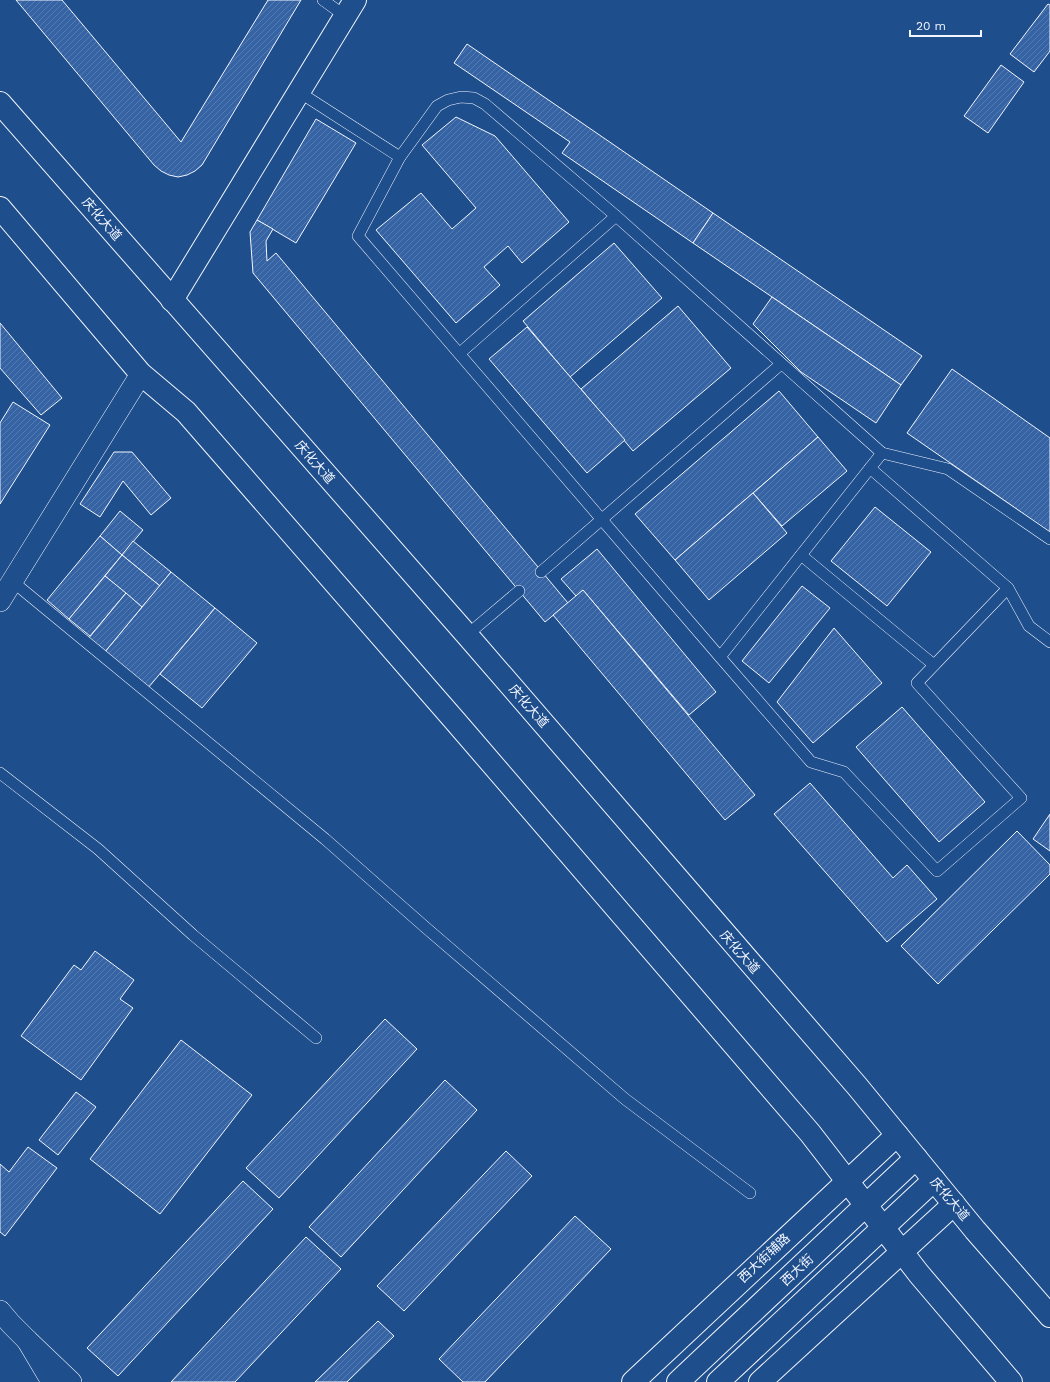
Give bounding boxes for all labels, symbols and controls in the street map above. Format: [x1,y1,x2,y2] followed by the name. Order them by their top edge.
[910,12,981,38] scale bar
[916,19,946,33] text: 20 m
[79,194,125,244] street label: 庆化大道
[292,437,338,487] street label: 庆化大道
[506,681,552,731] street label: 庆化大道
[717,927,763,977] street label: 庆化大道
[928,1174,972,1224] street label: 庆化大道
[735,1230,793,1286] street label: 西大街辅路
[778,1251,816,1289] street label: 西大街

